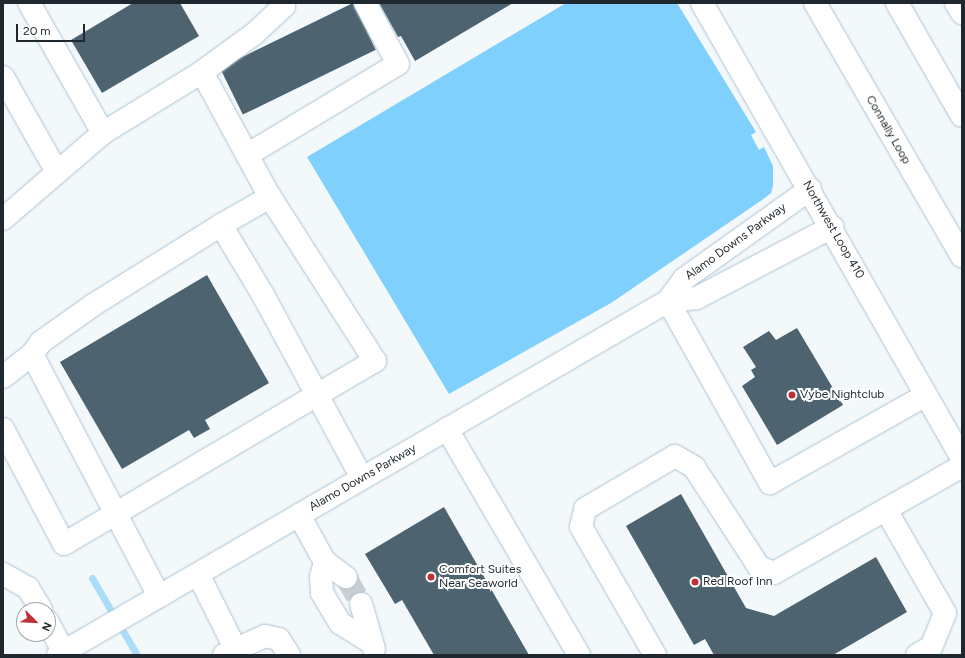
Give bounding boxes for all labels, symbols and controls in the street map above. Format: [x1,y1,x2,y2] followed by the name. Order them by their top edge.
[18,16,87,42] scale bar
[23,24,51,38] text: 20 m
[863,93,913,167] street label: Connally Loop
[799,178,867,282] street label: Northwest Loop 410
[683,201,789,283] street label: Alamo Downs Parkway
[800,388,884,402] place label: Vybe Nightclub
[787,390,797,400] marker: Vybe Nightclub
[307,441,419,515] street label: Alamo Downs Parkway
[439,563,521,591] place label: Comfort Suites Near Seaworld
[426,572,436,582] marker: Comfort Suites Near Seaworld
[703,575,773,589] place label: Red Roof Inn
[690,577,700,587] marker: Red Roof Inn
[16,602,56,642] north arrow
[39,620,54,633] text: N

